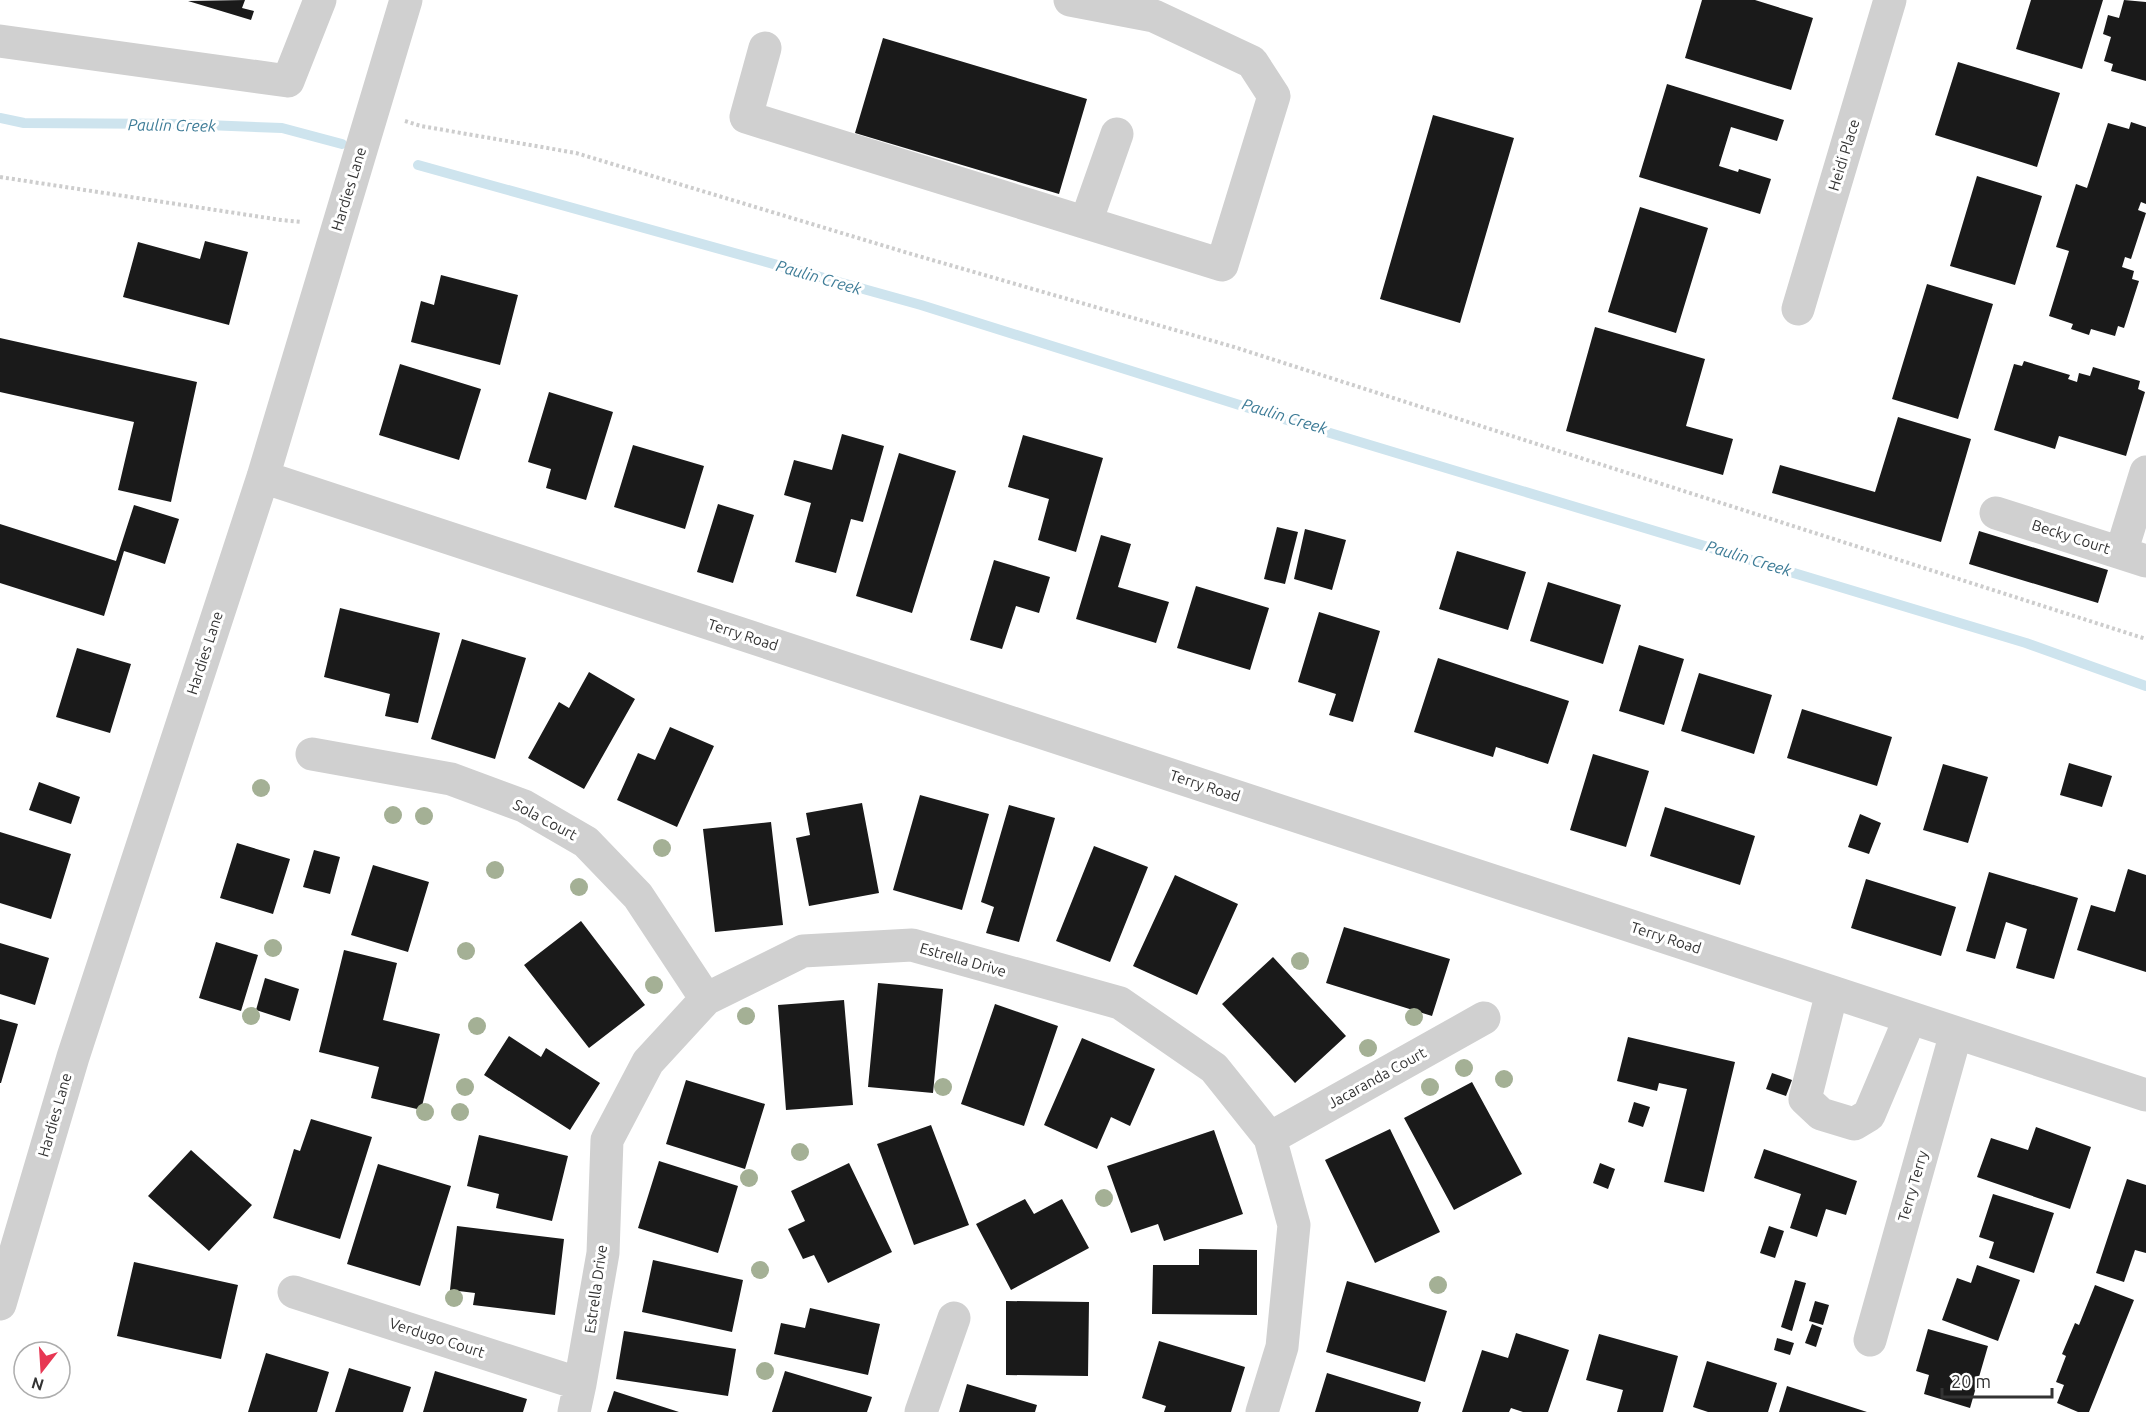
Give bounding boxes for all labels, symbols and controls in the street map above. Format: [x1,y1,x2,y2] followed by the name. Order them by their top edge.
[128,115,217,135] water label: Paulin Creek
[1825,117,1862,193] street label: Heidi Place
[328,145,369,233] street label: Hardies Lane
[774,256,865,298] water label: Paulin Creek
[1240,395,1331,438] water label: Paulin Creek
[2030,516,2112,557] street label: Becky Court
[1704,537,1795,580] water label: Paulin Creek
[183,609,226,697] street label: Hardies Lane
[706,615,780,654] street label: Terry Road
[1168,766,1242,805] street label: Terry Road
[510,796,580,844] street label: Sola Court
[1629,918,1703,957] street label: Terry Road
[918,939,1008,980] street label: Estrella Drive
[1325,1043,1429,1112] street label: Jacaranda Court
[34,1071,75,1159] street label: Hardies Lane
[1894,1148,1931,1223] street label: Terry Terry
[581,1244,610,1334] street label: Estrella Drive
[387,1314,487,1361] street label: Verdugo Court
[12,1340,72,1400] north arrow
[1942,1361,2052,1399] scale bar
[1951,1371,1991,1391] text: 20 m
[29,1374,46,1395] text: N

